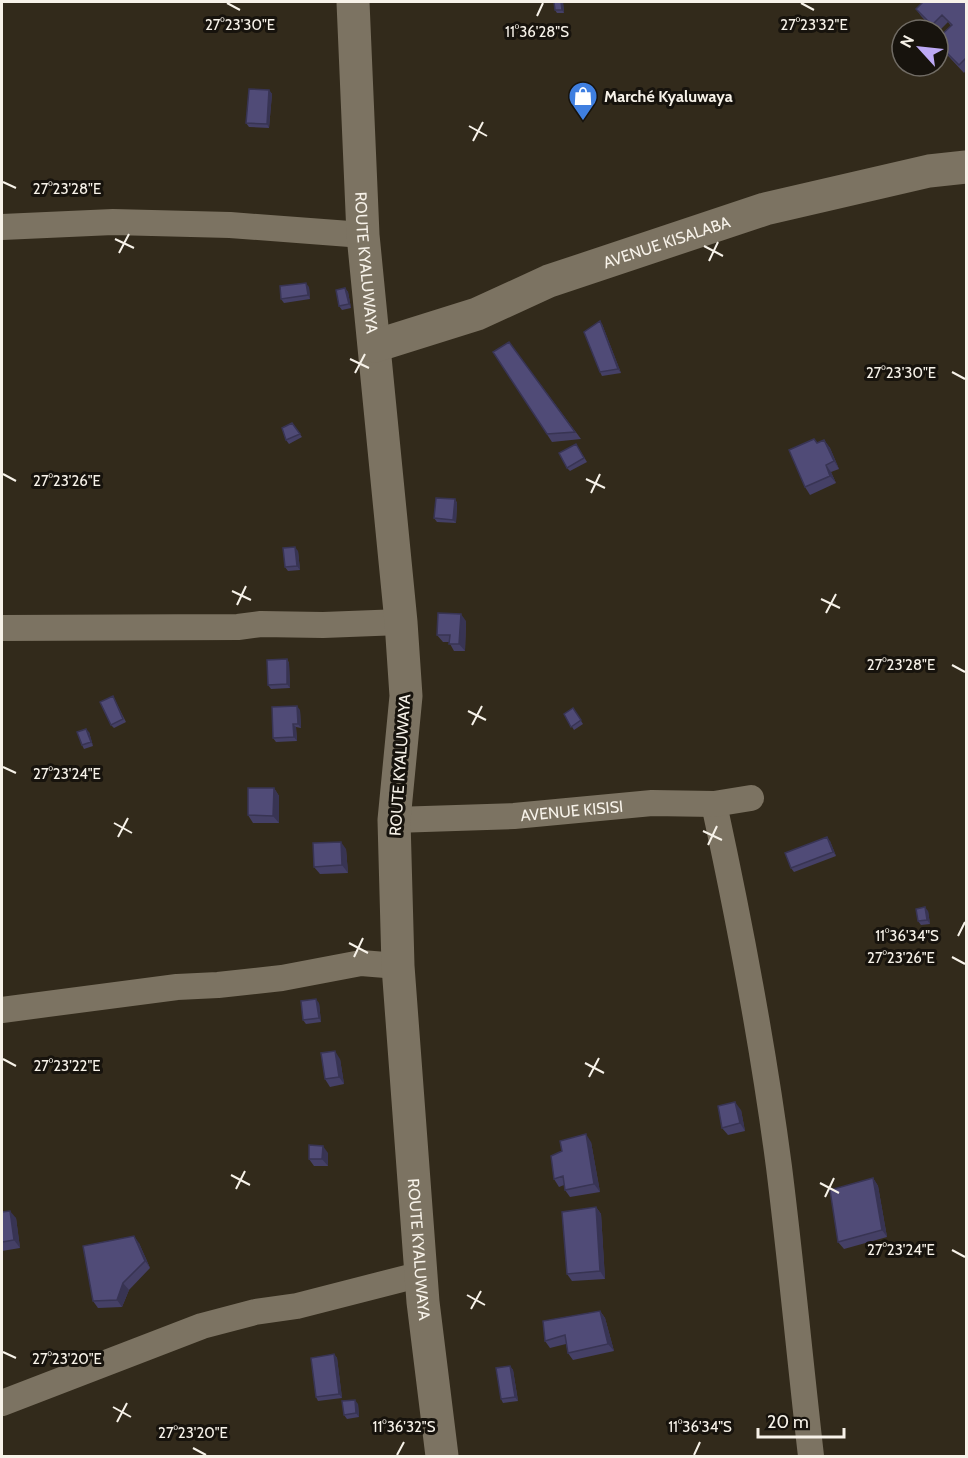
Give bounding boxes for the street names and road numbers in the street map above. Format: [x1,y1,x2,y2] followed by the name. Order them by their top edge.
[352,191,382,334] street label: ROUTE KYALUWAYA
[601,212,733,272] street label: AVENUE KISALABA
[386,693,414,837] street label: ROUTE KYALUWAYA
[519,796,624,825] street label: AVENUE KISISI
[404,1178,435,1321] street label: ROUTE KYALUWAYA

